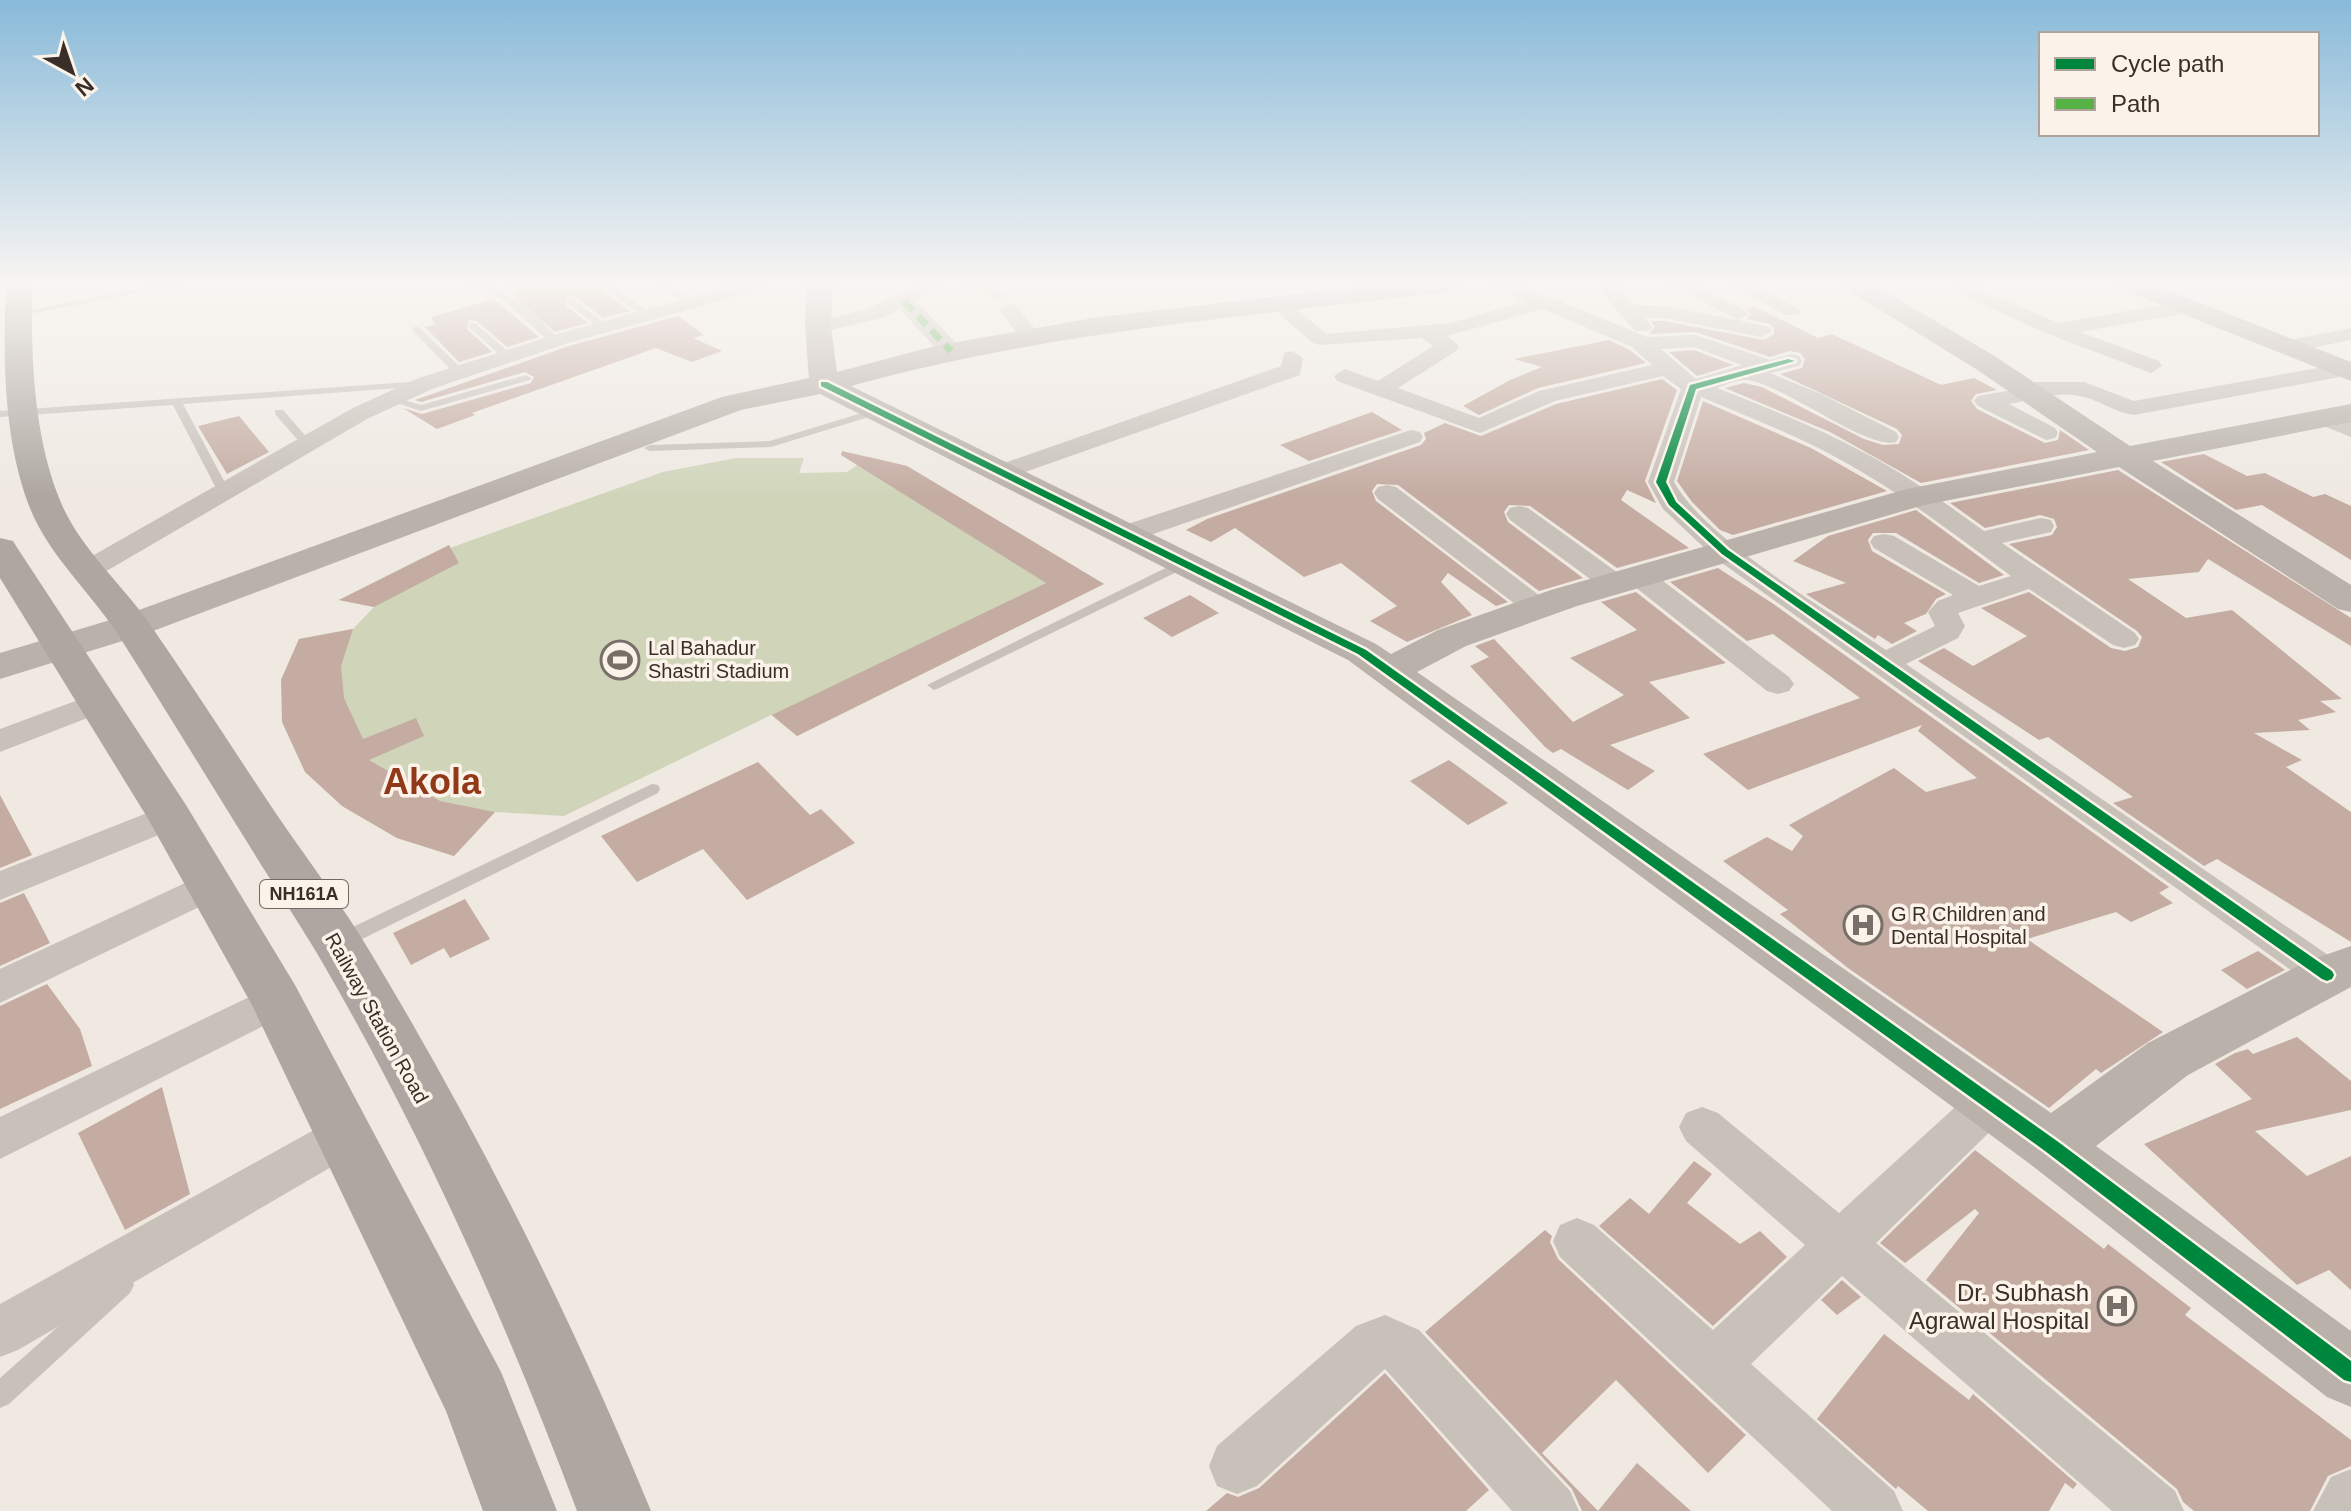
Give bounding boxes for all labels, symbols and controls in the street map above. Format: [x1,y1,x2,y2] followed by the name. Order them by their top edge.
[32,32,112,112] north arrow
[2039,32,2319,136] legend
[2111,50,2224,77] text: Cycle path
[70,72,99,102] text: N
[2111,90,2160,117] text: Path
[648,637,789,682] place label: Lal Bahadur Shastri Stadium
[599,639,641,681] sports icon: Lal Bahadur Shastri Stadium
[383,761,482,802] district label: Akola
[260,880,348,908] road number: NH161A
[1891,903,2046,948] place label: G R Children and Dental Hospital
[1842,904,1884,946] hospital icon: G R Children and Dental Hospital
[321,929,433,1107] street label: Railway Station Road
[1909,1279,2089,1334] place label: Dr. Subhash Agrawal Hospital
[2096,1285,2138,1327] hospital icon: Dr. Subhash Agrawal Hospital

